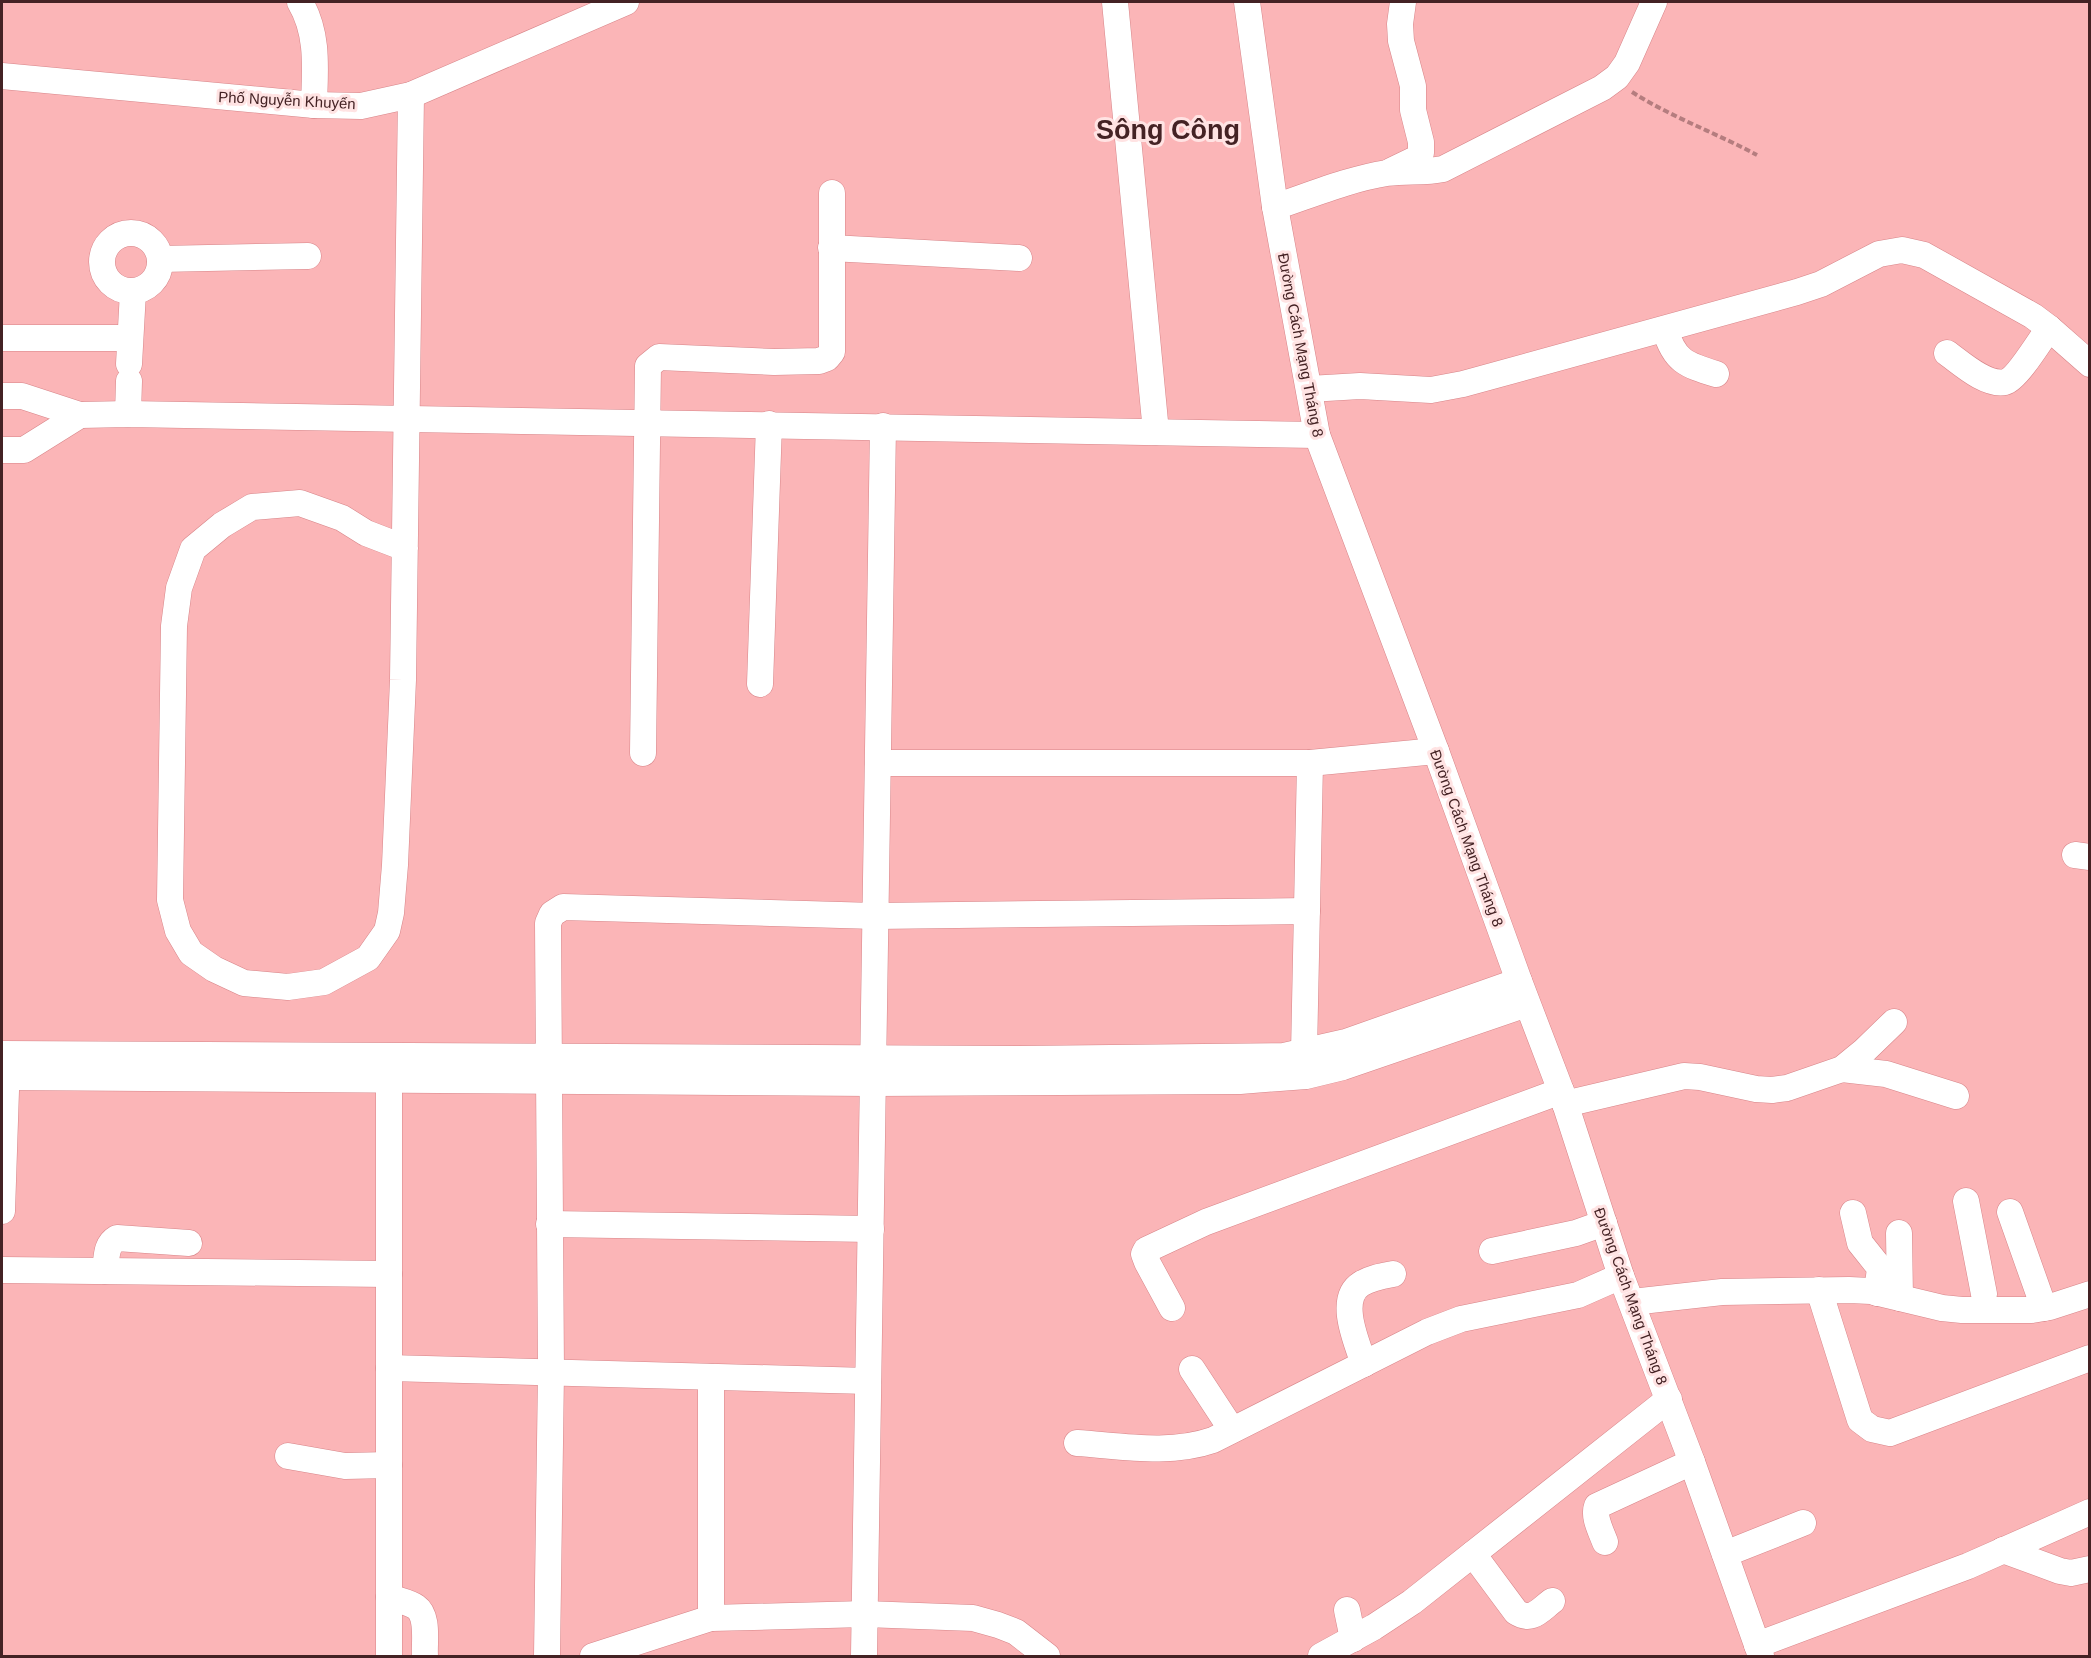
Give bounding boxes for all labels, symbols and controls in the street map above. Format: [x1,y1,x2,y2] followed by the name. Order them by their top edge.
[218,88,356,112] street label: Phố Nguyễn Khuyến
[1096,115,1240,145] district label: Sông Công
[1275,251,1327,439] street label: Đường Cách Mạng Tháng 8
[1427,747,1507,929] street label: Đường Cách Mạng Tháng 8
[1591,1205,1671,1387] street label: Đường Cách Mạng Tháng 8

